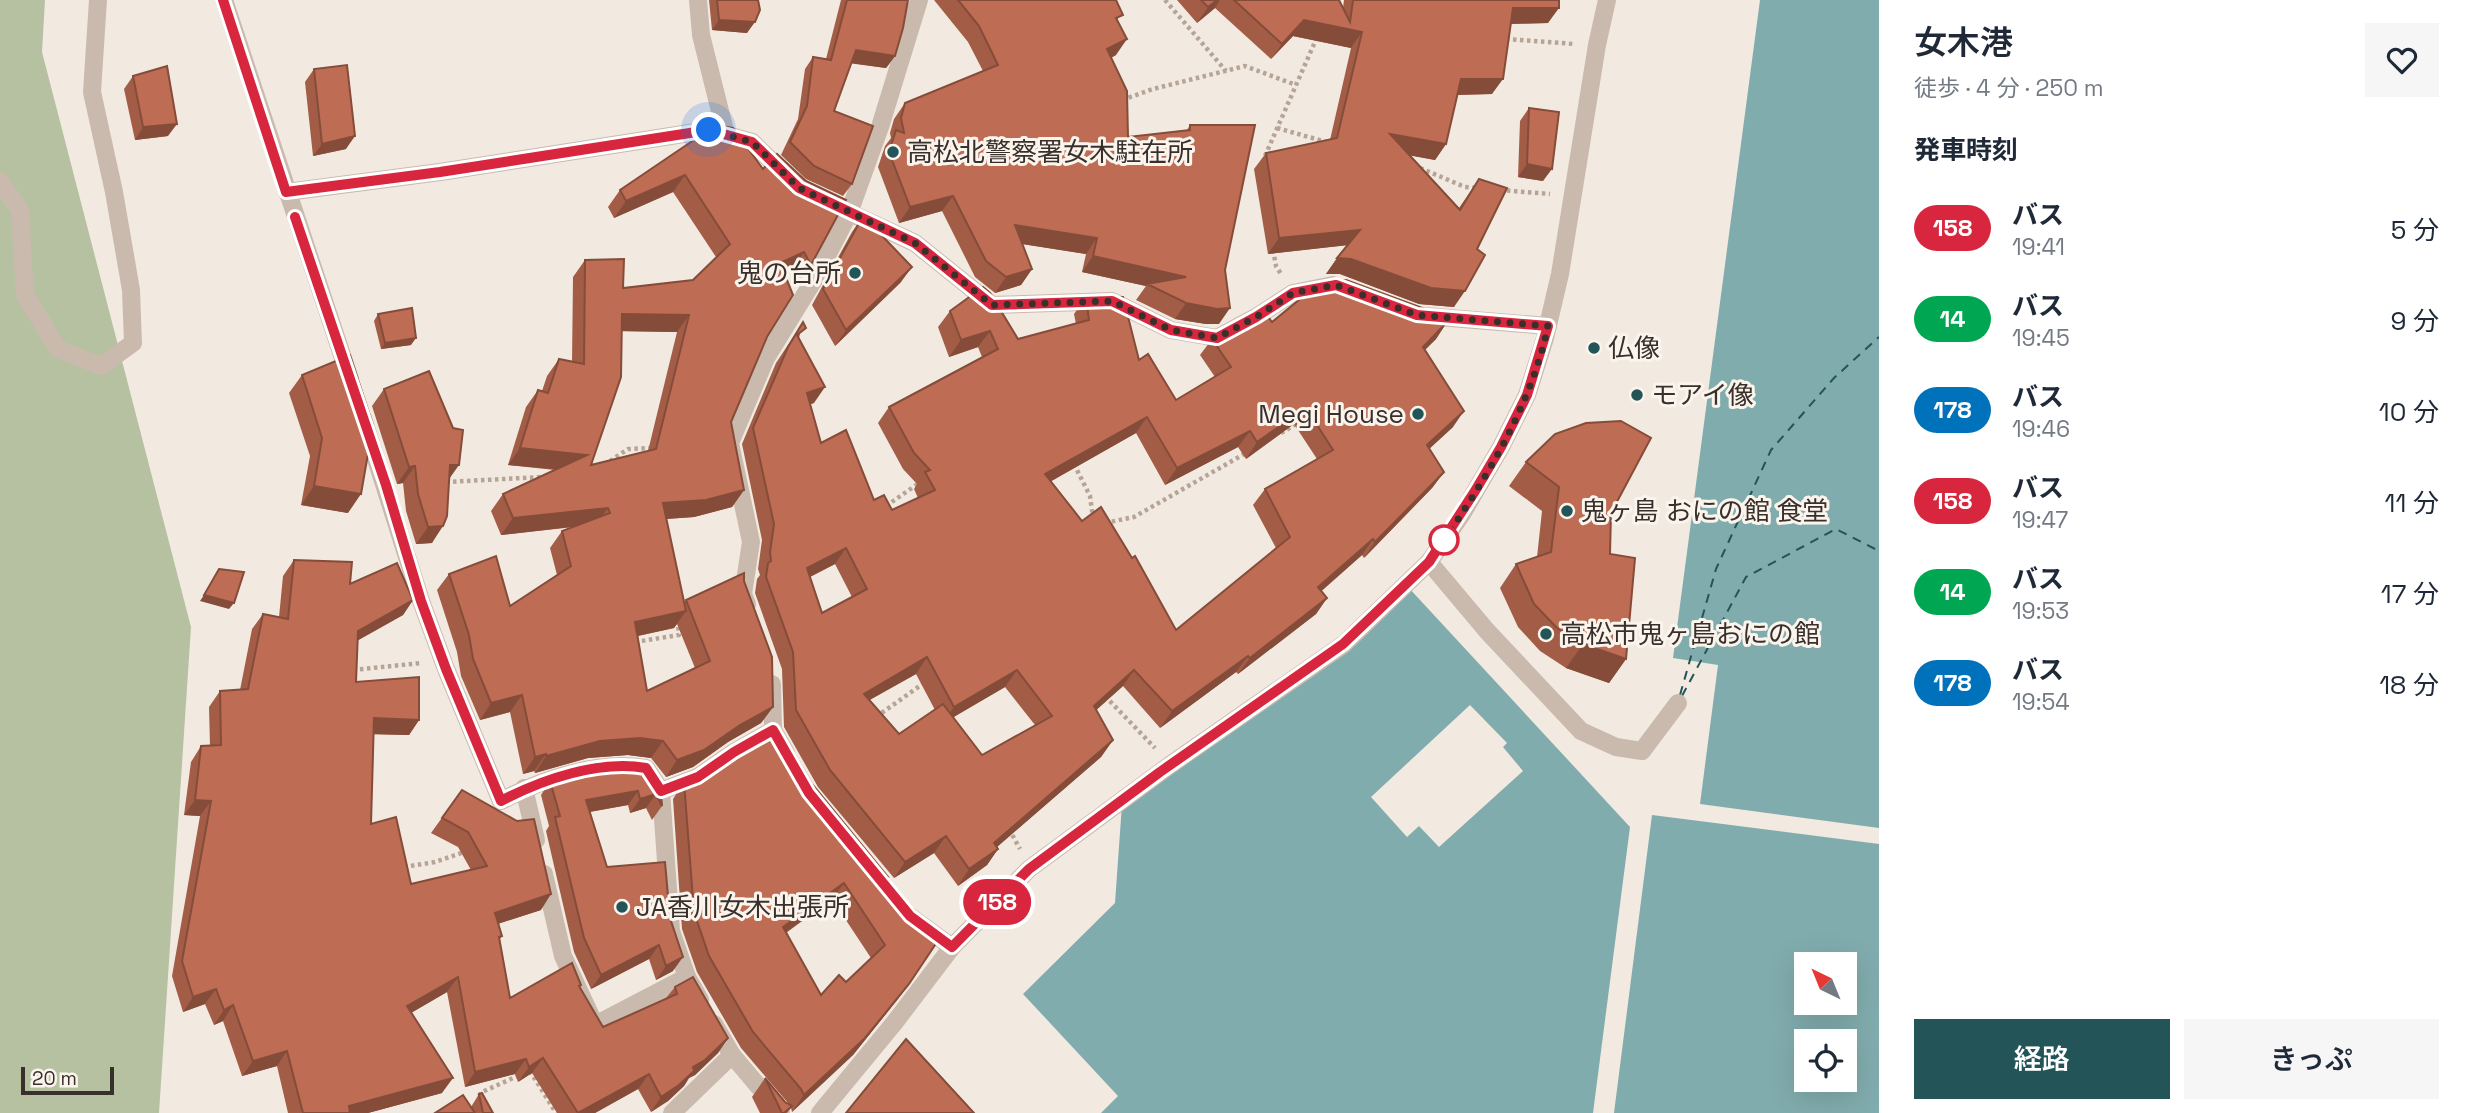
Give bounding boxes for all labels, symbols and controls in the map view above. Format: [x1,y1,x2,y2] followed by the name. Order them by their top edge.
[1914,22,2013,64] text: 女木港
[2365,23,2439,97] button: heart
[1914,73,2104,103] text: 徒歩 · 4 分 · 250 m
[691,112,726,147] your location
[1914,133,2018,167] text: 発車時刻
[907,135,1193,169] place label: 高松北警察署女木駐在所
[885,144,901,160] marker: 高松北警察署女木駐在所
[2012,198,2064,232] text: バス
[1933,212,1972,243] text: 158
[2391,213,2439,247] text: 5 分
[2012,232,2065,262] text: 19:41
[737,256,841,290] place label: 鬼の台所
[847,265,863,281] marker: 鬼の台所
[2012,289,2064,323] text: バス
[1939,303,1966,334] text: 14
[2390,304,2439,338] text: 9 分
[2012,323,2070,353] text: 19:45
[1608,331,1660,365] place label: 仏像
[1586,340,1602,356] marker: 仏像
[1651,378,1754,412] place label: モアイ像
[2012,380,2064,414] text: バス
[1629,387,1645,403] marker: モアイ像
[1933,394,1972,425] text: 178
[2379,395,2439,429] text: 10 分
[1258,397,1404,431] place label: Megi House
[1410,406,1426,422] marker: Megi House
[2012,414,2070,444] text: 19:46
[2012,471,2064,505] text: バス
[1933,485,1972,516] text: 158
[2385,486,2439,520] text: 11 分
[1581,494,1828,528] place label: 鬼ヶ島 おにの館 食堂
[1559,503,1575,519] marker: 鬼ヶ島 おにの館 食堂
[2012,505,2068,535] text: 19:47
[1429,525,1459,555] unlabelled marker
[2012,562,2064,596] text: バス
[1939,576,1966,607] text: 14
[2381,577,2439,611] text: 17 分
[2012,596,2069,626] text: 19:53
[1560,617,1820,651] place label: 高松市鬼ヶ島おにの館
[1538,626,1554,642] marker: 高松市鬼ヶ島おにの館
[2012,653,2064,687] text: バス
[1933,667,1972,698] text: 178
[2379,668,2439,702] text: 18 分
[2012,687,2070,717] text: 19:54
[957,879,1037,925] line badge: 158
[977,886,1017,917] text: 158
[636,890,849,924] place label: JA香川女木出張所
[614,899,630,915] marker: JA香川女木出張所
[1794,952,1857,1015] north arrow
[1794,952,1857,1092] map controls
[1914,1019,2170,1099] button: 経路
[2184,1019,2439,1099] button: きっぷ
[1794,1029,1857,1092] button: locate
[21,1064,114,1096] scale bar
[32,1066,77,1091] text: 20 m

